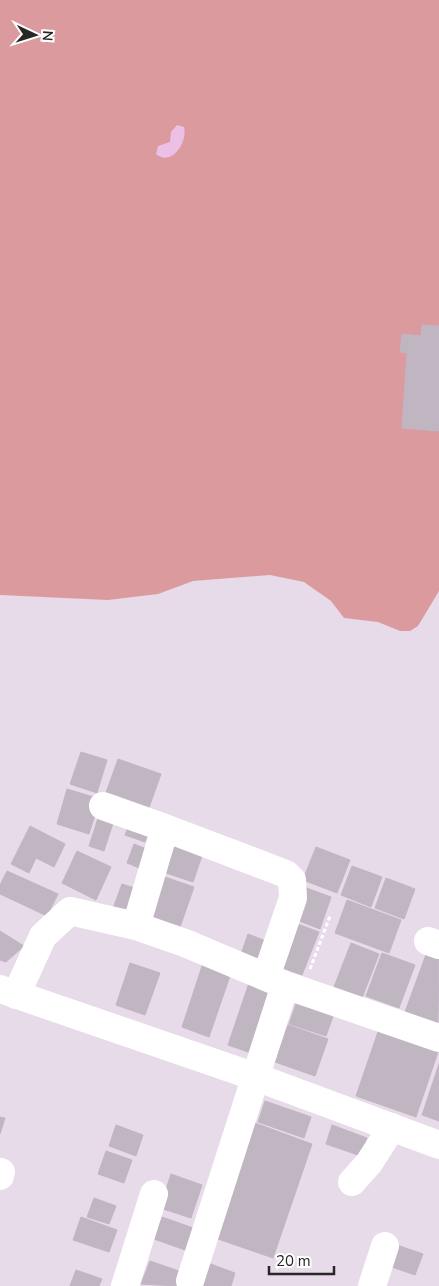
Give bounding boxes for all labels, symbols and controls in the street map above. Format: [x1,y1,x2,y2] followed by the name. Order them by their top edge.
[10,10,60,60] north arrow
[38,30,57,42] text: N
[269,1244,334,1276] scale bar
[276,1251,311,1271] text: 20 m

